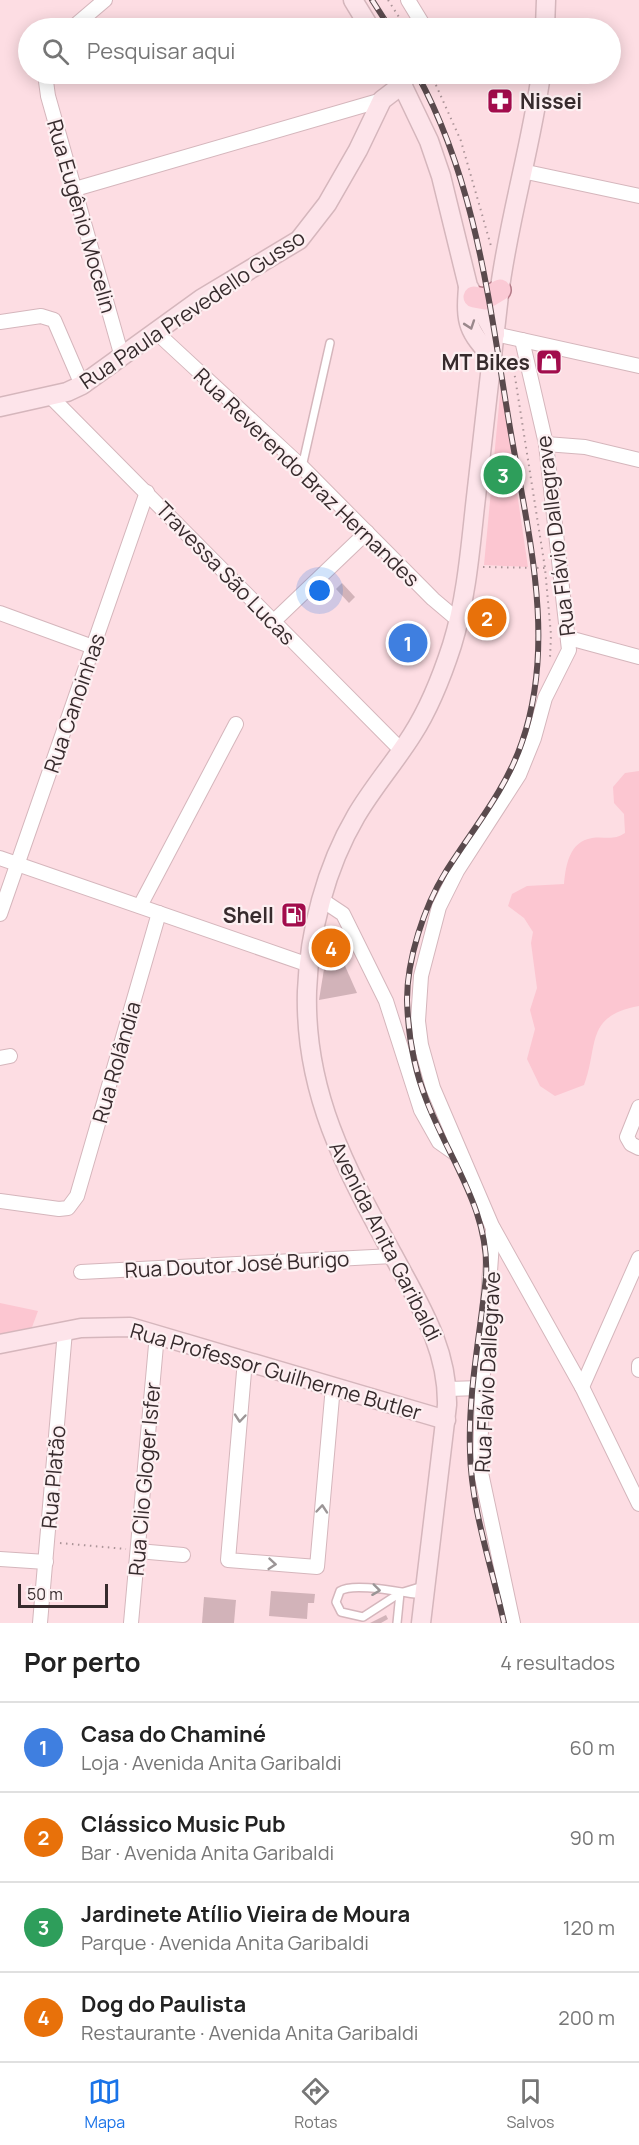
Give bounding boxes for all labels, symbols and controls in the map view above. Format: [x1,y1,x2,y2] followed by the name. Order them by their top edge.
[18,18,621,84] search box
[39,35,72,68] icon: search
[87,36,235,66] text: Pesquisar aqui
[485,86,515,116] pharmacy icon: Nissei
[520,87,582,115] place label: Nissei
[41,116,123,316] street label: Rua Eugênio Mocelin
[74,223,310,395] street label: Rua Paula Prevedello Gusso
[463,320,475,330] one-way arrow
[534,347,564,377] shop icon: MT Bikes
[441,348,530,376] place label: MT Bikes
[188,362,426,592] street label: Rua Reverendo Braz Hernandes
[529,434,581,638] street label: Rua Flávio Dallegrave
[484,452,522,498] pin: 3
[150,495,302,651] street label: Travessa São Lucas
[305,576,334,605] your location
[468,596,506,640] pin: 2
[388,620,428,666] pin: 1
[37,630,111,776] street label: Rua Canoinhas
[279,900,309,930] fuel station icon: Shell
[223,901,274,929] place label: Shell
[312,926,350,970] pin: 4
[85,998,147,1126] street label: Rua Rolândia
[323,1136,449,1346] street label: Avenida Anita Garibaldi
[124,1244,350,1284] street label: Rua Doutor José Burigo
[468,1271,506,1473] street label: Rua Flávio Dallegrave
[127,1316,425,1426] street label: Rua Professor Guilherme Butler
[122,1381,166,1577] street label: Rua Clio Gloger Isfer
[234,1414,247,1423] one-way arrow
[35,1424,71,1530] street label: Rua Platão
[315,1504,328,1513] one-way arrow
[268,1557,277,1570] one-way arrow
[18,1581,108,1608] scale bar
[27,1583,63,1605] text: 50 m
[371,1583,380,1595] one-way arrow
[24,1644,141,1680] text: Por perto
[500,1649,615,1676] text: 4 resultados
[81,1719,266,1749] text: Casa do Chaminé
[39,1734,48,1761] text: 1
[569,1734,615,1761] text: 60 m
[81,1749,342,1776] text: Loja · Avenida Anita Garibaldi
[81,1809,286,1839] text: Clássico Music Pub
[38,1824,49,1851] text: 2
[569,1824,615,1851] text: 90 m
[81,1839,334,1866] text: Bar · Avenida Anita Garibaldi
[81,1899,410,1929] text: Jardinete Atílio Vieira de Moura
[38,1914,49,1941] text: 3
[563,1914,615,1941] text: 120 m
[81,1929,369,1956] text: Parque · Avenida Anita Garibaldi
[81,1989,246,2019] text: Dog do Paulista
[37,2004,50,2031] text: 4
[558,2004,615,2031] text: 200 m
[81,2019,419,2046] text: Restaurante · Avenida Anita Garibaldi
[84,2075,125,2133] tab: Mapa
[294,2075,337,2133] tab: Rotas
[506,2075,555,2133] tab: Salvos

